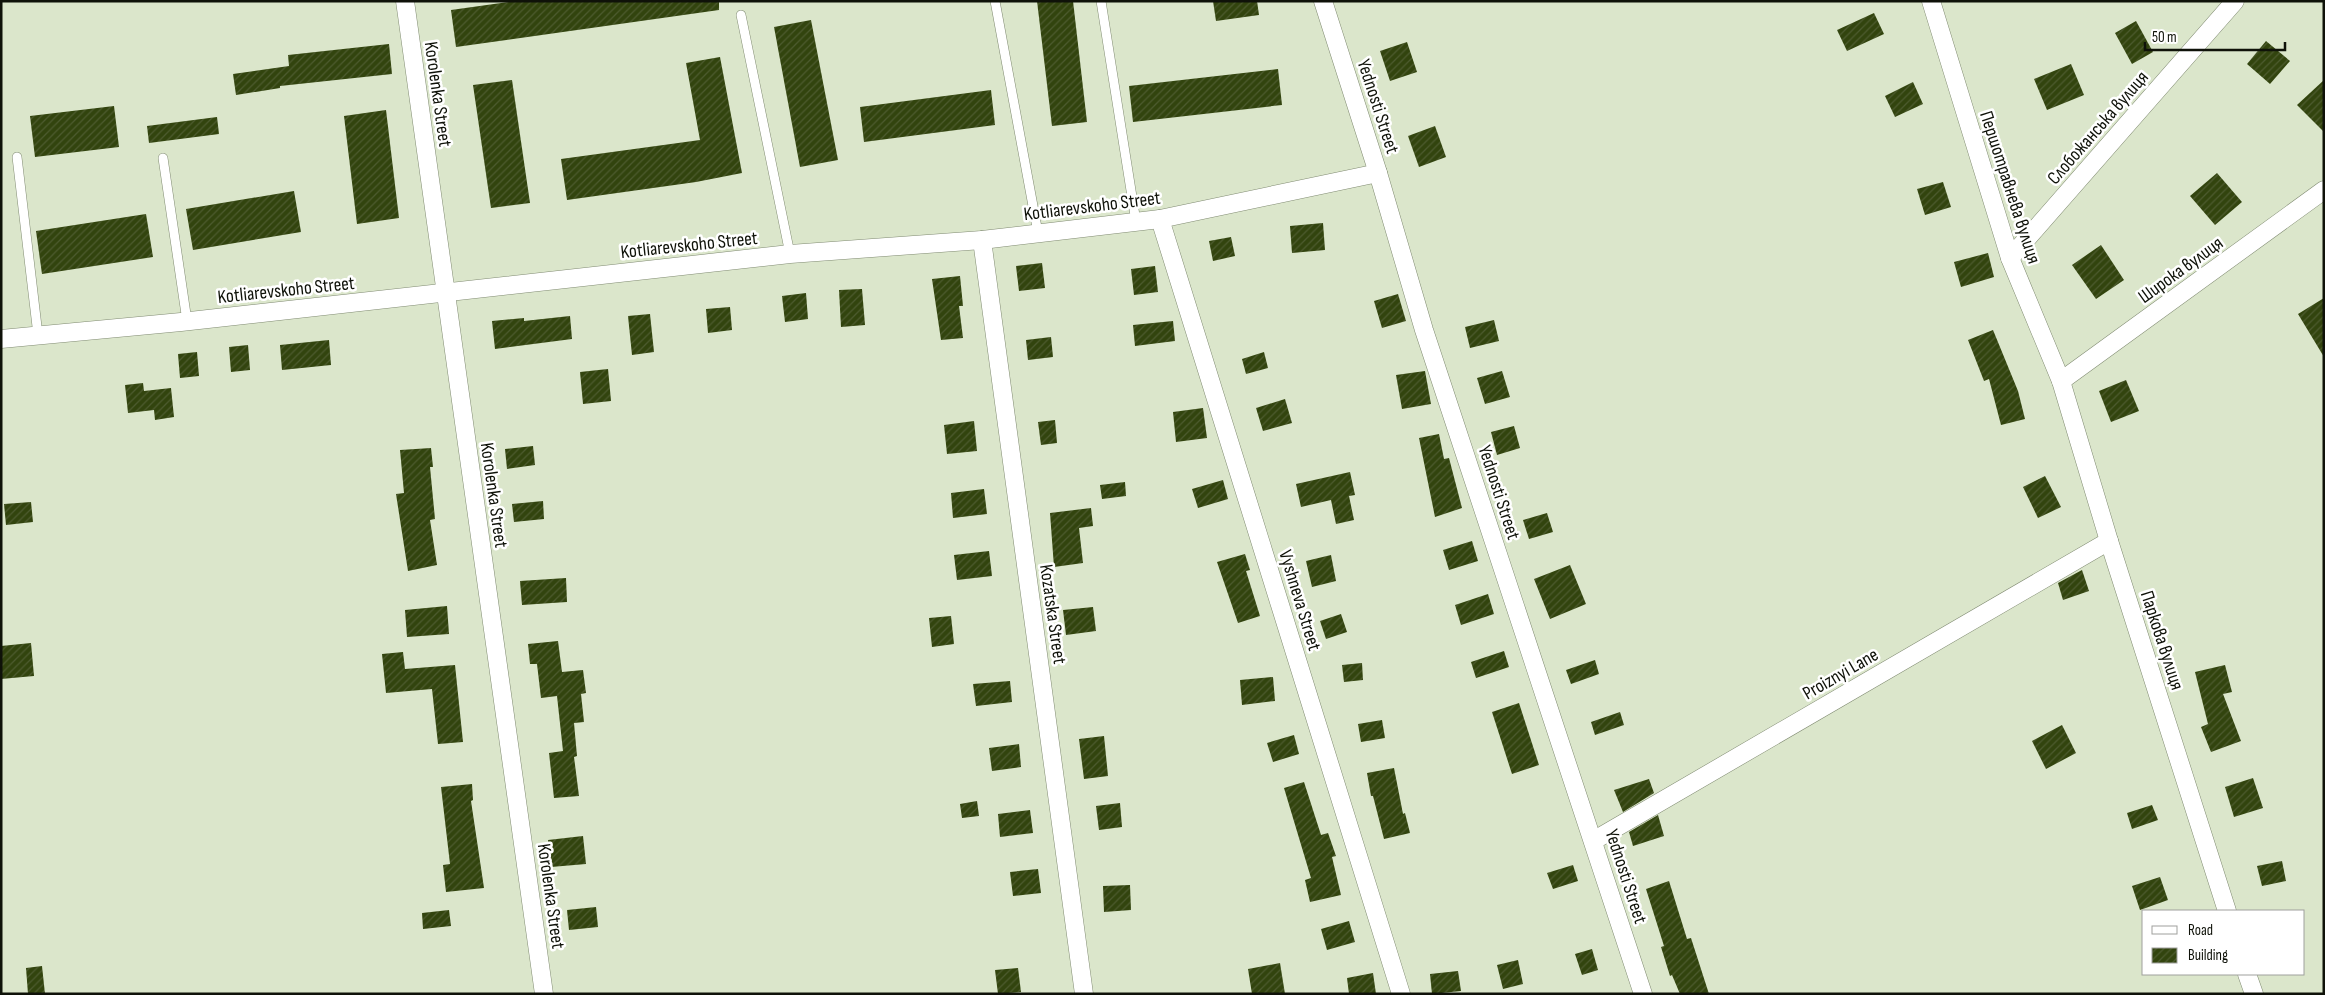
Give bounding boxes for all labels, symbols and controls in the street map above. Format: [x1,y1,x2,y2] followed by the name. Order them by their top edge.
[2145,20,2285,52] scale bar
[2152,28,2177,47] text: 50 m
[419,40,456,149] street label: Korolenka Street
[1352,56,1404,157] street label: Yednosti Street
[2043,67,2154,189] street label: Слобожанська вулиця
[1974,108,2045,267] street label: Першотравнева вулиця
[1023,187,1162,226] street label: Kotliarevskoho Street
[620,227,759,264] street label: Kotliarevskoho Street
[2134,232,2228,309] street label: Широка вулиця
[217,272,356,309] street label: Kotliarevskoho Street
[475,441,512,550] street label: Korolenka Street
[1473,442,1525,543] street label: Yednosti Street
[1273,547,1326,654] street label: Vyshneva Street
[1034,563,1071,666] street label: Kozatska Street
[2135,588,2188,693] street label: Паркова вулиця
[1799,643,1883,705] street label: Proiznyi Lane
[1600,826,1652,927] street label: Yednosti Street
[532,842,569,951] street label: Korolenka Street
[2142,910,2305,975] legend
[2188,921,2213,940] text: Road
[2188,946,2228,965] text: Building

